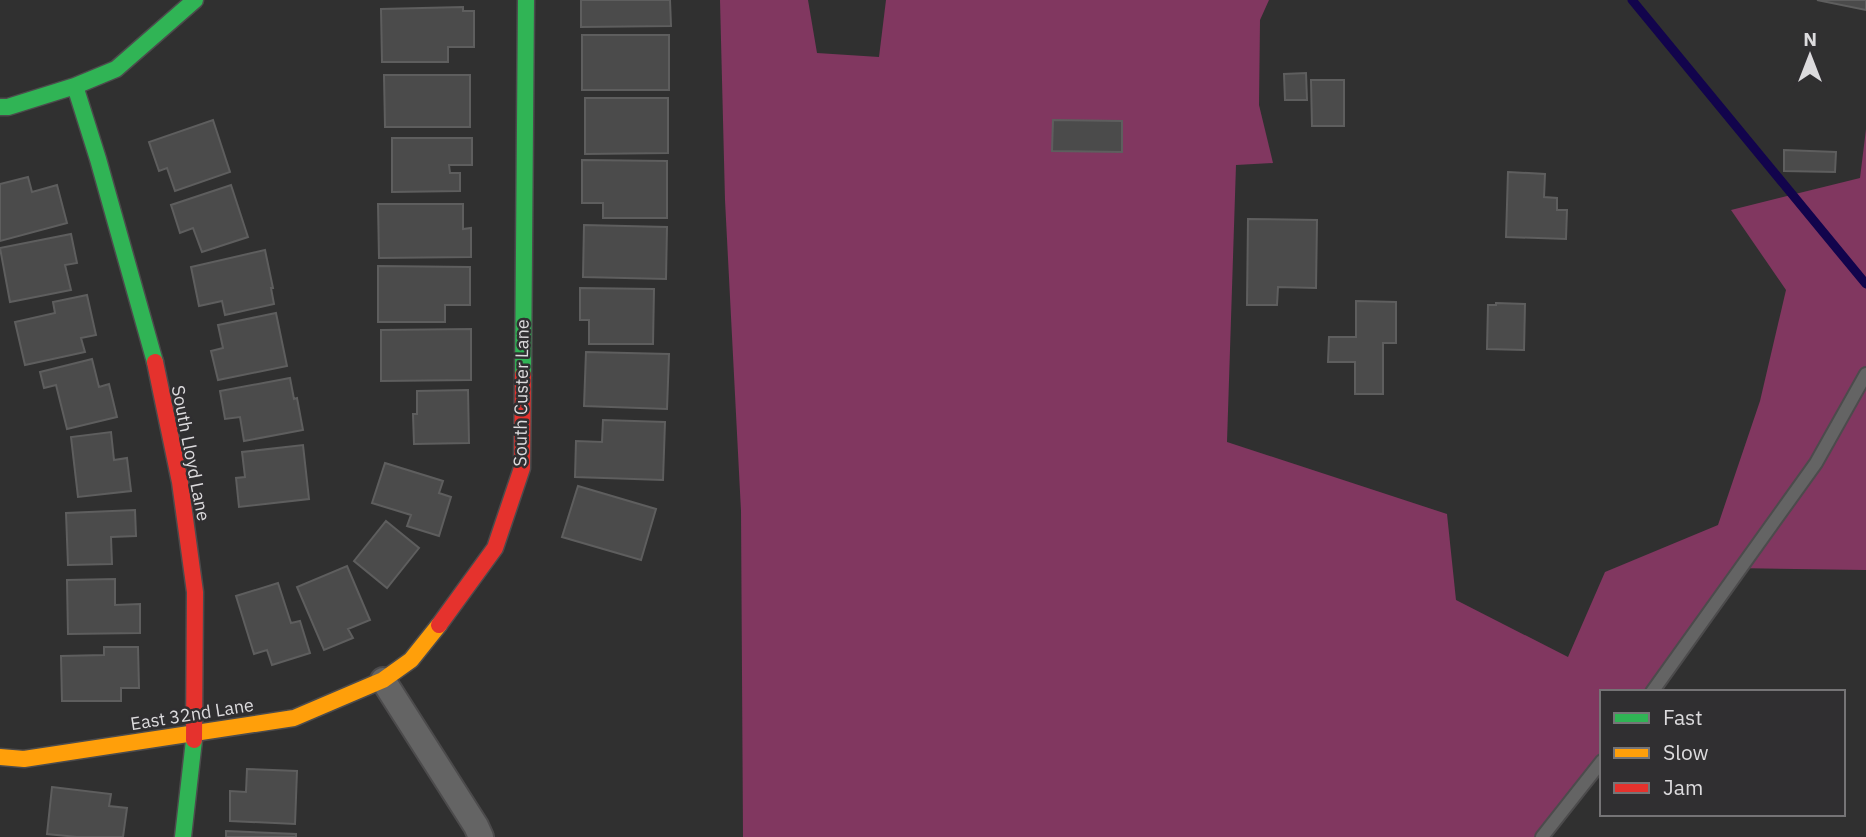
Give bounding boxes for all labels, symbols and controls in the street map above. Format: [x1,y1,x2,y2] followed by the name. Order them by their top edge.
[1775,21,1845,91] north arrow
[1803,27,1817,51] text: N
[508,319,534,467] street label: South Custer Lane
[167,383,215,523] street label: South Lloyd Lane
[1600,690,1845,816] legend
[129,693,255,735] street label: East 32nd Lane
[1663,703,1703,731] text: Fast
[1663,738,1709,766] text: Slow
[1663,773,1703,801] text: Jam

